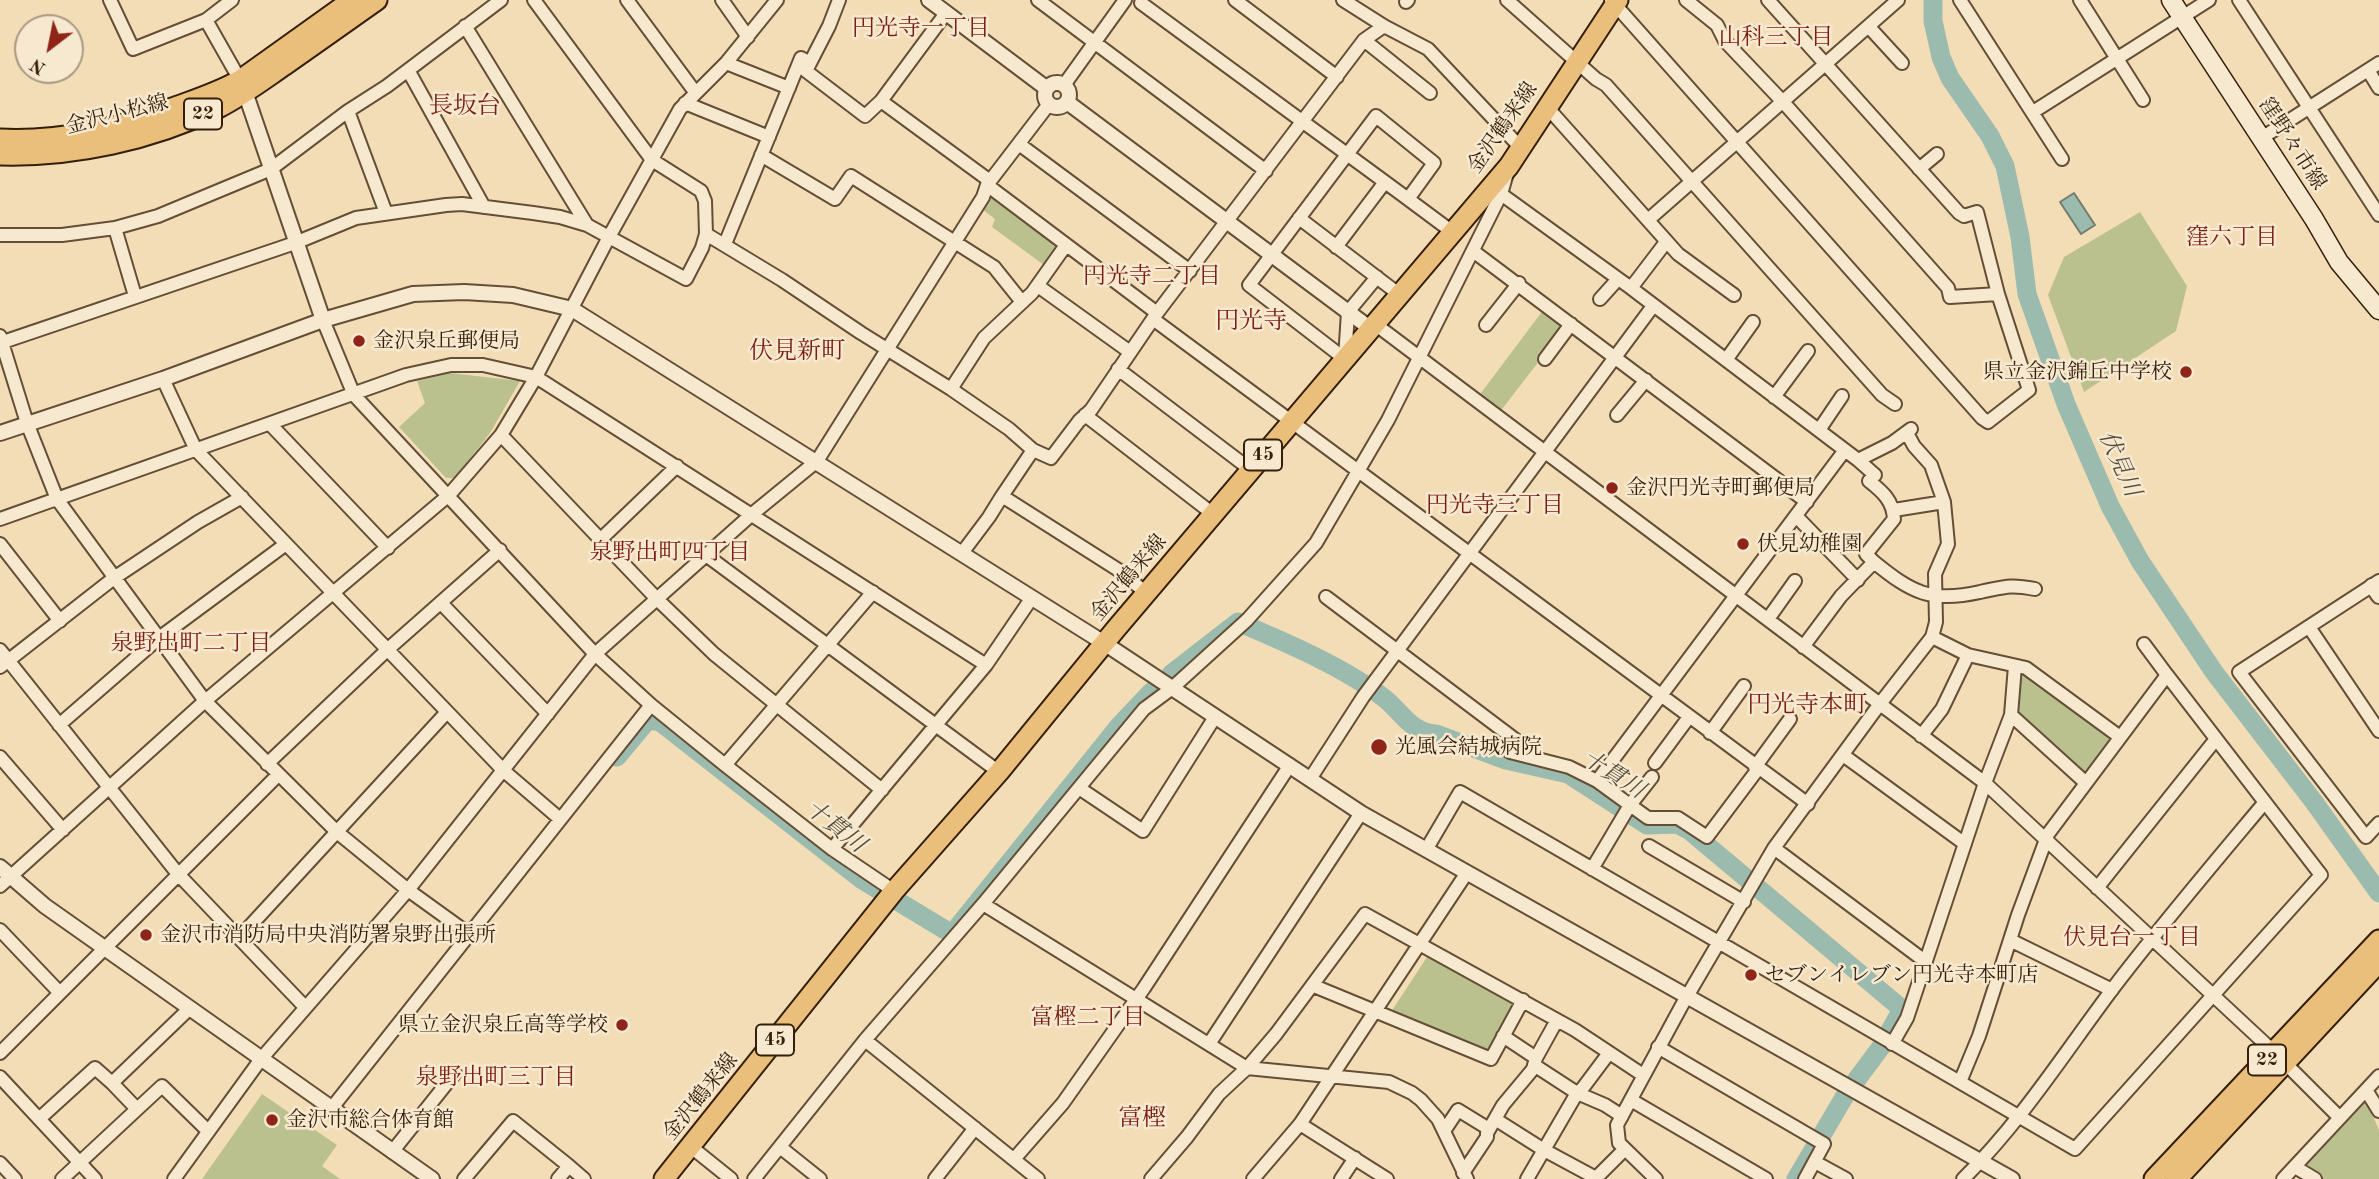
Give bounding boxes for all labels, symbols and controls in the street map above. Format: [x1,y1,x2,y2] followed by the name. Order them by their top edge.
[14,14,84,84] north arrow
[852,15,990,43] district label: 円光寺一丁目
[1719,24,1833,52] district label: 山科三丁目
[27,54,50,77] text: N
[1463,78,1543,178] street label: 金沢鶴来線
[63,90,171,140] street label: 金沢小松線
[429,93,501,121] district label: 長坂台
[2253,93,2331,195] street label: 窪野々市線
[184,98,222,130] road number: 22
[2186,224,2278,252] district label: 窪六丁目
[1083,263,1221,291] district label: 円光寺二丁目
[1215,308,1287,336] district label: 円光寺
[373,328,520,354] place label: 金沢泉丘郵便局
[351,333,367,349] marker: 金沢泉丘郵便局
[749,338,845,366] district label: 伏見新町
[1983,359,2172,385] place label: 県立金沢錦丘中学校
[2178,364,2194,380] marker: 県立金沢錦丘中学校
[2092,427,2146,501] water label: 伏見川
[1244,440,1282,470] road number: 45
[1626,475,1815,501] place label: 金沢円光寺町郵便局
[1604,480,1620,496] marker: 金沢円光寺町郵便局
[1426,492,1564,520] district label: 円光寺三丁目
[1086,530,1172,626] street label: 金沢鶴来線
[1757,531,1862,557] place label: 伏見幼稚園
[1735,536,1751,552] marker: 伏見幼稚園
[590,539,750,567] district label: 泉野出町四丁目
[111,630,271,658] district label: 泉野出町二丁目
[1747,692,1867,720] district label: 円光寺本町
[1395,734,1542,760] place label: 光風会結城病院
[1369,737,1389,757] marker: 光風会結城病院
[1576,745,1650,805] water label: 十貫川
[799,795,871,859] water label: 十貫川
[160,922,496,948] place label: 金沢市消防局中央消防署泉野出張所
[2063,924,2201,952] district label: 伏見台一丁目
[138,927,154,943] marker: 金沢市消防局中央消防署泉野出張所
[1765,962,2038,988] place label: セブンイレブン円光寺本町店
[1743,967,1759,983] marker: セブンイレブン円光寺本町店
[1031,1004,1145,1032] district label: 富樫二丁目
[398,1012,608,1038] place label: 県立金沢泉丘高等学校
[614,1017,630,1033] marker: 県立金沢泉丘高等学校
[756,1024,794,1056] road number: 45
[2248,1044,2286,1076] road number: 22
[658,1048,744,1146] street label: 金沢鶴来線
[416,1064,576,1092] district label: 泉野出町三丁目
[1118,1105,1166,1133] district label: 富樫
[286,1107,454,1133] place label: 金沢市総合体育館
[264,1112,280,1128] marker: 金沢市総合体育館

